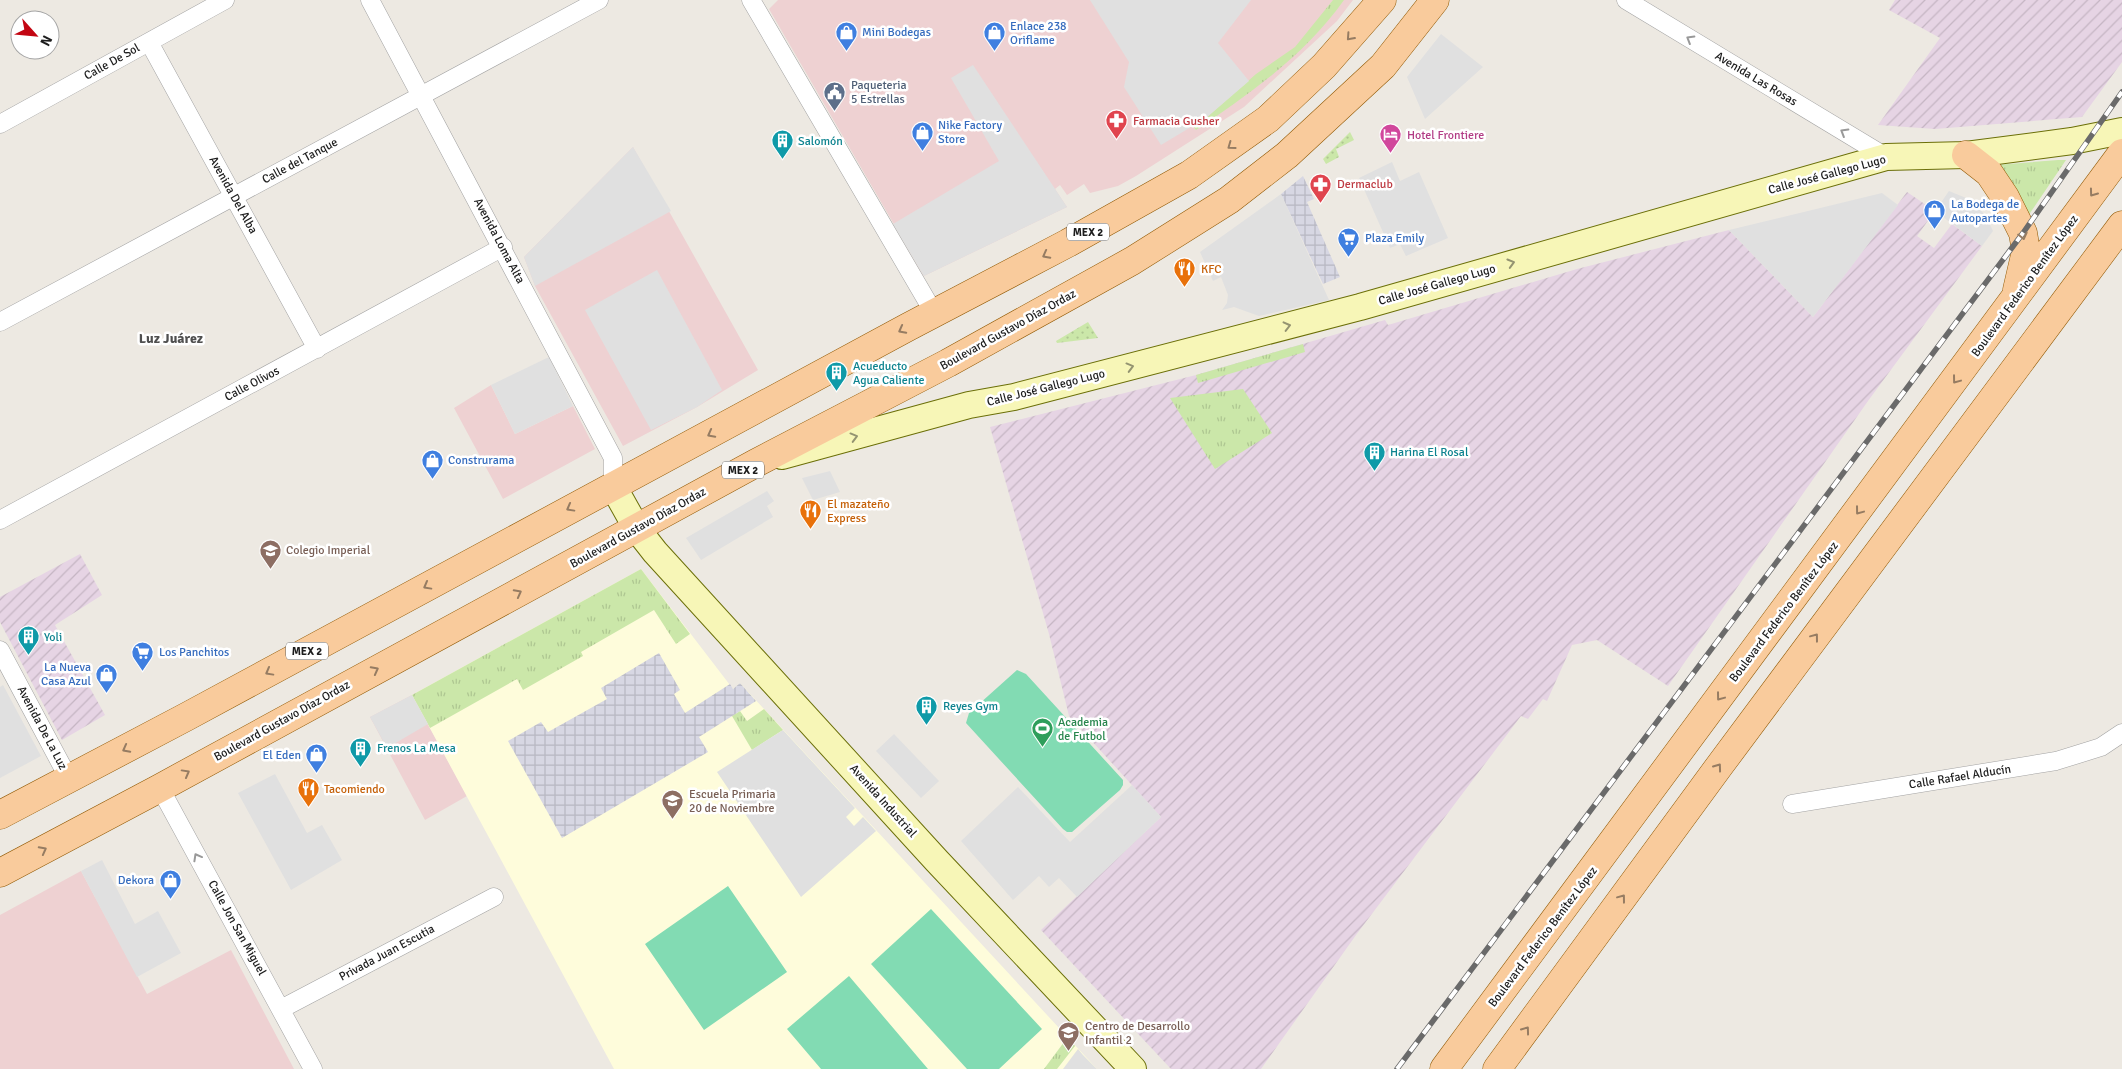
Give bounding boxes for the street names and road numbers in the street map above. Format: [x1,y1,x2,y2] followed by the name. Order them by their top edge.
[81,40,143,83] street label: Calle De Sol
[1712,49,1800,109] street label: Avenida Las Rosas
[259,135,341,187] street label: Calle del Tanque
[1767,152,1887,198] street label: Calle José Gallego Lugo
[205,154,261,236] street label: Avenida Del Alba
[470,196,528,286] street label: Avenida Loma Alta
[1968,212,2082,360] street label: Boulevard Federico Benítez López
[1067,223,1109,240] road number: MEX 2
[1377,261,1497,309] street label: Calle José Gallego Lugo
[937,286,1079,374] street label: Boulevard Gustavo Díaz Ordaz
[222,363,282,405] street label: Calle Olivos
[985,366,1107,410] street label: Calle José Gallego Lugo
[722,462,764,478] road number: MEX 2
[567,484,709,572] street label: Boulevard Gustavo Díaz Ordaz
[1726,539,1842,685] street label: Boulevard Federico Benítez López
[286,642,328,659] road number: MEX 2
[211,677,353,765] street label: Boulevard Gustavo Díaz Ordaz
[14,684,70,772] street label: Avenida De La Luz
[846,761,920,841] street label: Avenida Industrial
[1908,762,2012,792] street label: Calle Rafael Alducín
[1485,864,1601,1010] street label: Boulevard Federico Benítez López
[205,878,270,979] street label: Calle Jon San Miguel
[337,921,437,985] street label: Privada Juan Escutia

